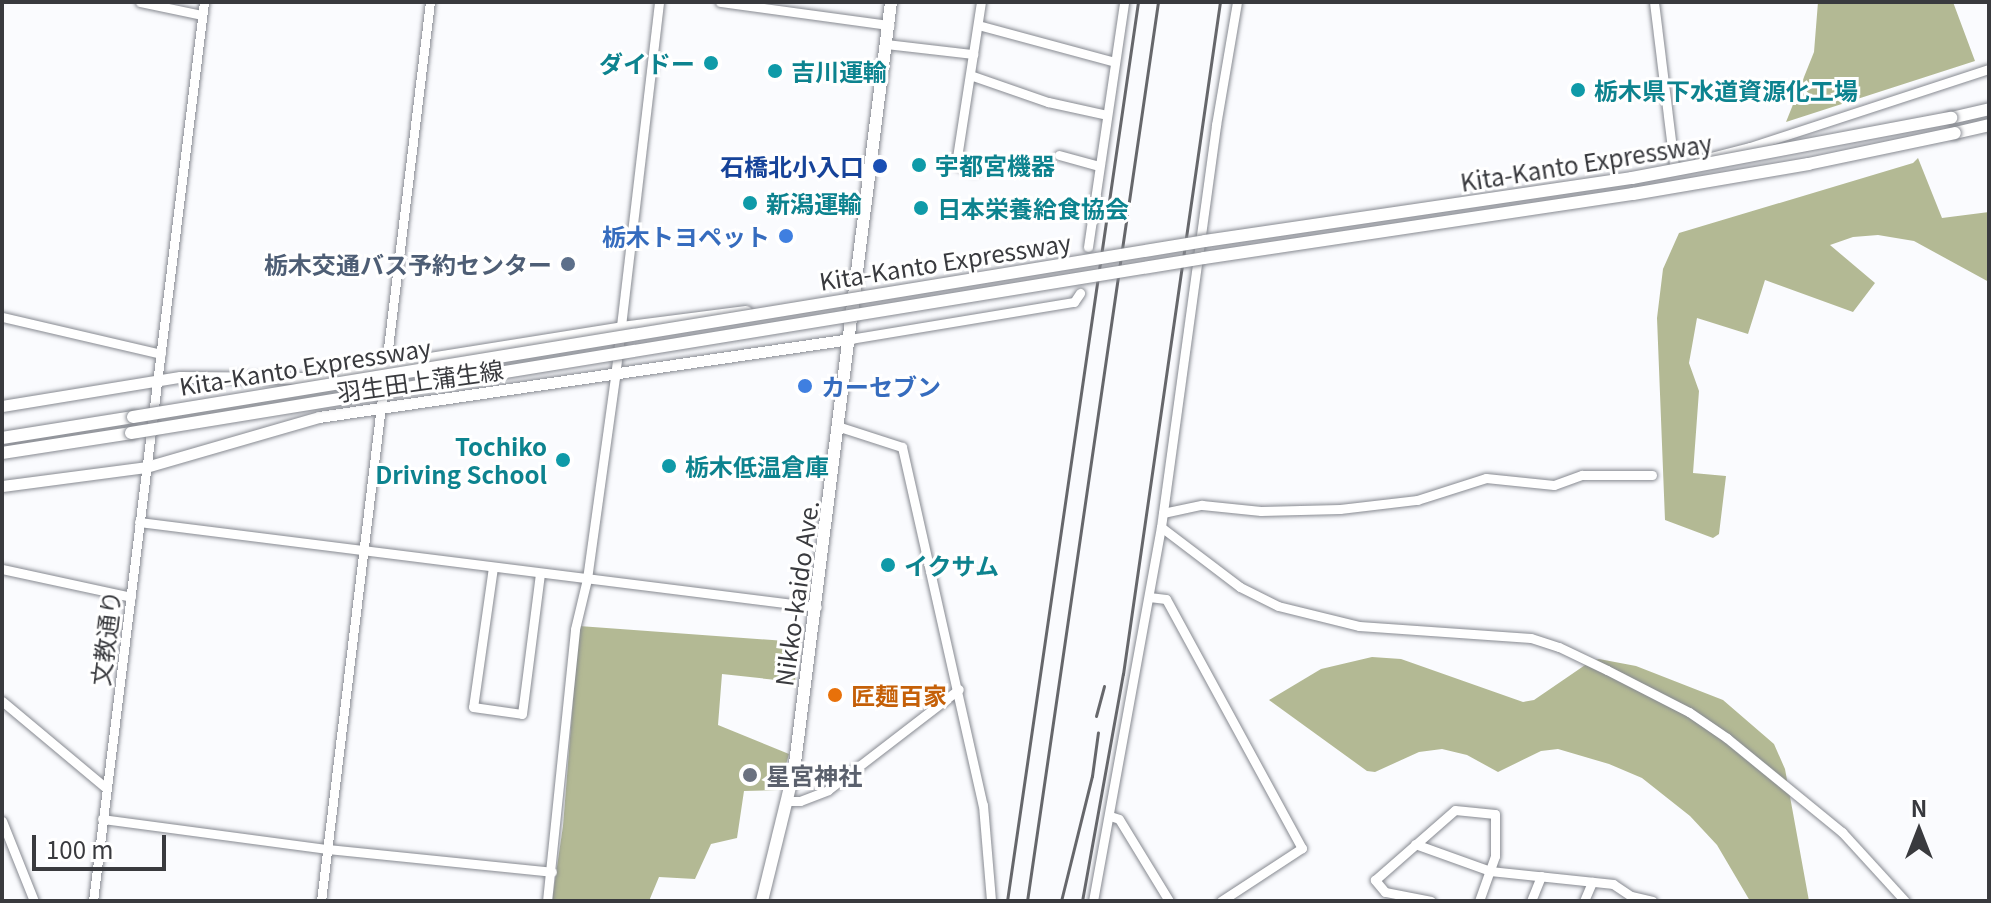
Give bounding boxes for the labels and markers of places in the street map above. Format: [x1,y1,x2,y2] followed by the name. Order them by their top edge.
[599,49,695,77] place label: ダイドー
[702,54,720,72] marker: ダイドー
[791,57,887,85] place label: 吉川運輸
[766,62,784,80] marker: 吉川運輸
[1594,76,1858,104] place label: 栃木県下水道資源化工場
[1569,81,1587,99] marker: 栃木県下水道資源化工場
[935,151,1055,179] place label: 宇都宮機器
[720,152,864,180] place label: 石橋北小入口
[910,156,928,174] marker: 宇都宮機器
[871,157,889,175] marker: 石橋北小入口
[766,189,862,217] place label: 新潟運輸
[741,194,759,212] marker: 新潟運輸
[937,194,1129,222] place label: 日本栄養給食協会
[912,199,930,217] marker: 日本栄養給食協会
[602,222,770,250] place label: 栃木トヨペット
[777,227,795,245] marker: 栃木トヨペット
[264,250,552,278] place label: 栃木交通バス予約センター
[559,255,577,273] marker: 栃木交通バス予約センター
[821,372,941,400] place label: カーセブン
[796,377,814,395] marker: カーセブン
[375,432,547,488] place label: Tochiko Driving School
[554,451,572,469] marker: Tochiko Driving School
[685,452,829,480] place label: 栃木低温倉庫
[660,457,678,475] marker: 栃木低温倉庫
[904,551,1000,579] place label: イクサム
[879,556,897,574] marker: イクサム
[851,681,947,709] place label: 匠麺百家
[826,686,844,704] marker: 匠麺百家
[766,761,862,789] place label: 星宮神社
[741,766,759,784] marker: 星宮神社

